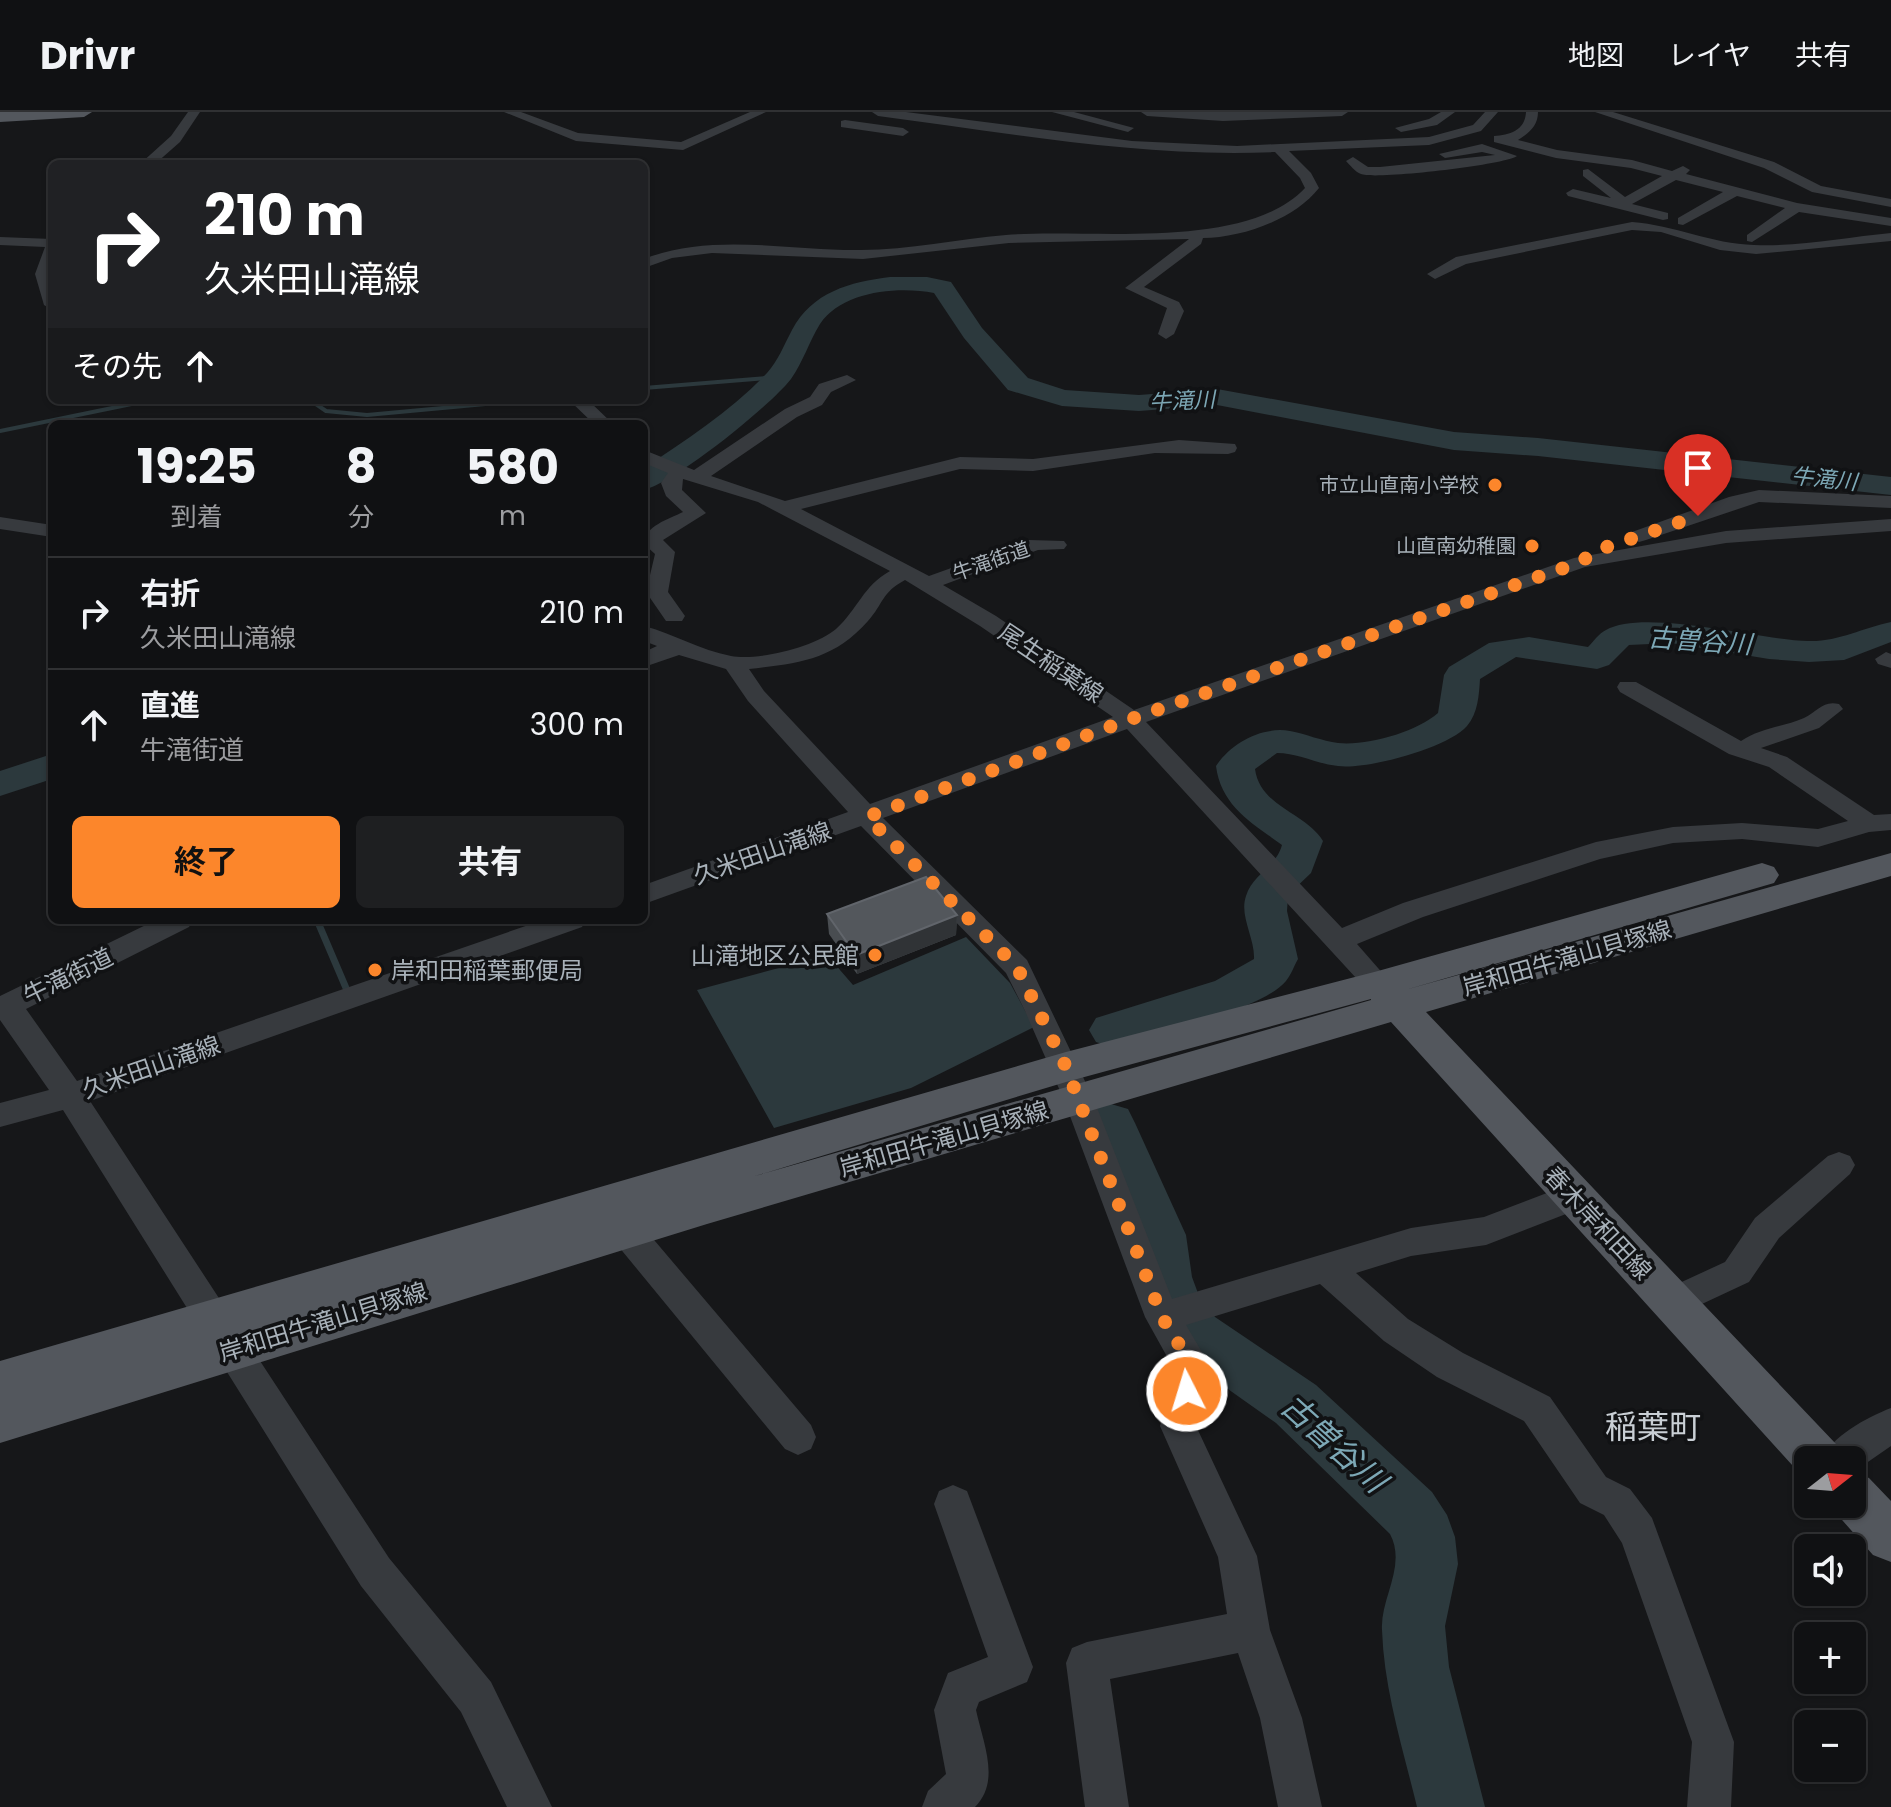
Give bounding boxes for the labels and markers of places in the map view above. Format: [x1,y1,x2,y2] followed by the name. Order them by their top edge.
[1664,434,1732,516] pin
[1319,471,1479,499] place label: 市立山直南小学校
[1486,476,1504,494] marker: 市立山直南小学校
[1396,532,1516,560] place label: 山直南幼稚園
[1523,537,1541,555] marker: 山直南幼稚園
[691,939,859,972] place label: 山滝地区公民館
[866,946,884,964] marker: 山滝地区公民館
[391,954,583,987] place label: 岸和田稲葉郵便局
[366,961,384,979] marker: 岸和田稲葉郵便局

